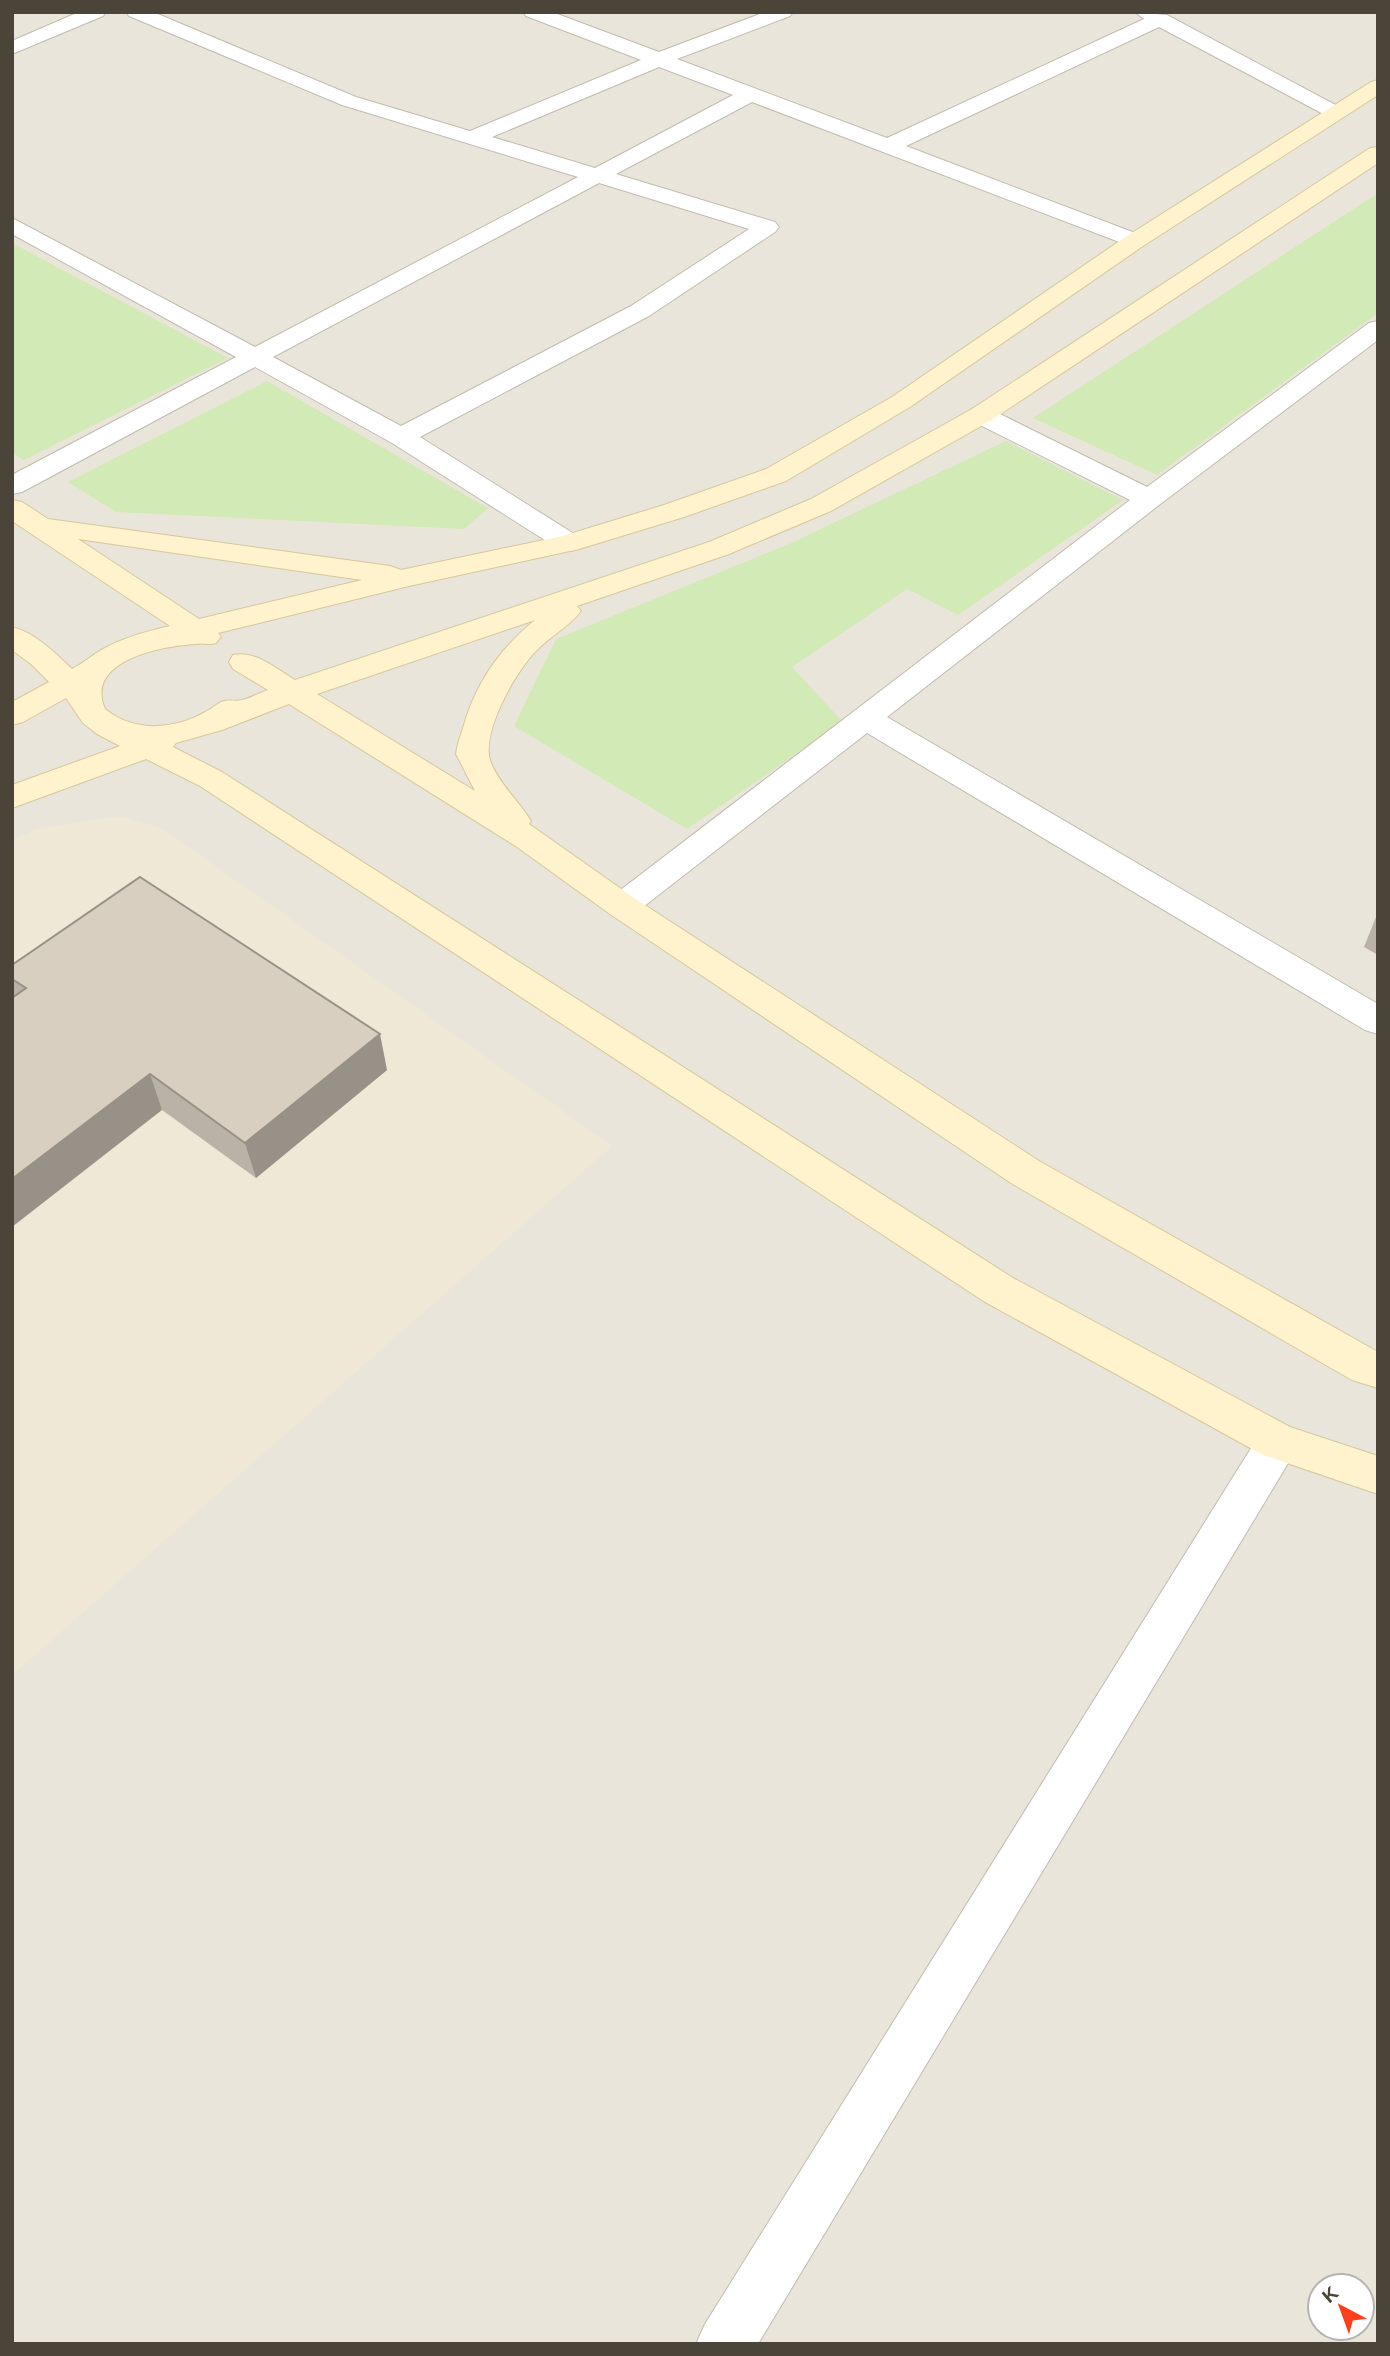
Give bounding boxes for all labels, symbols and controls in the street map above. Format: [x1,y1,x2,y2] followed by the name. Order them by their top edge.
[1306,2272,1376,2342] north arrow
[1318,2282,1342,2307] text: K

